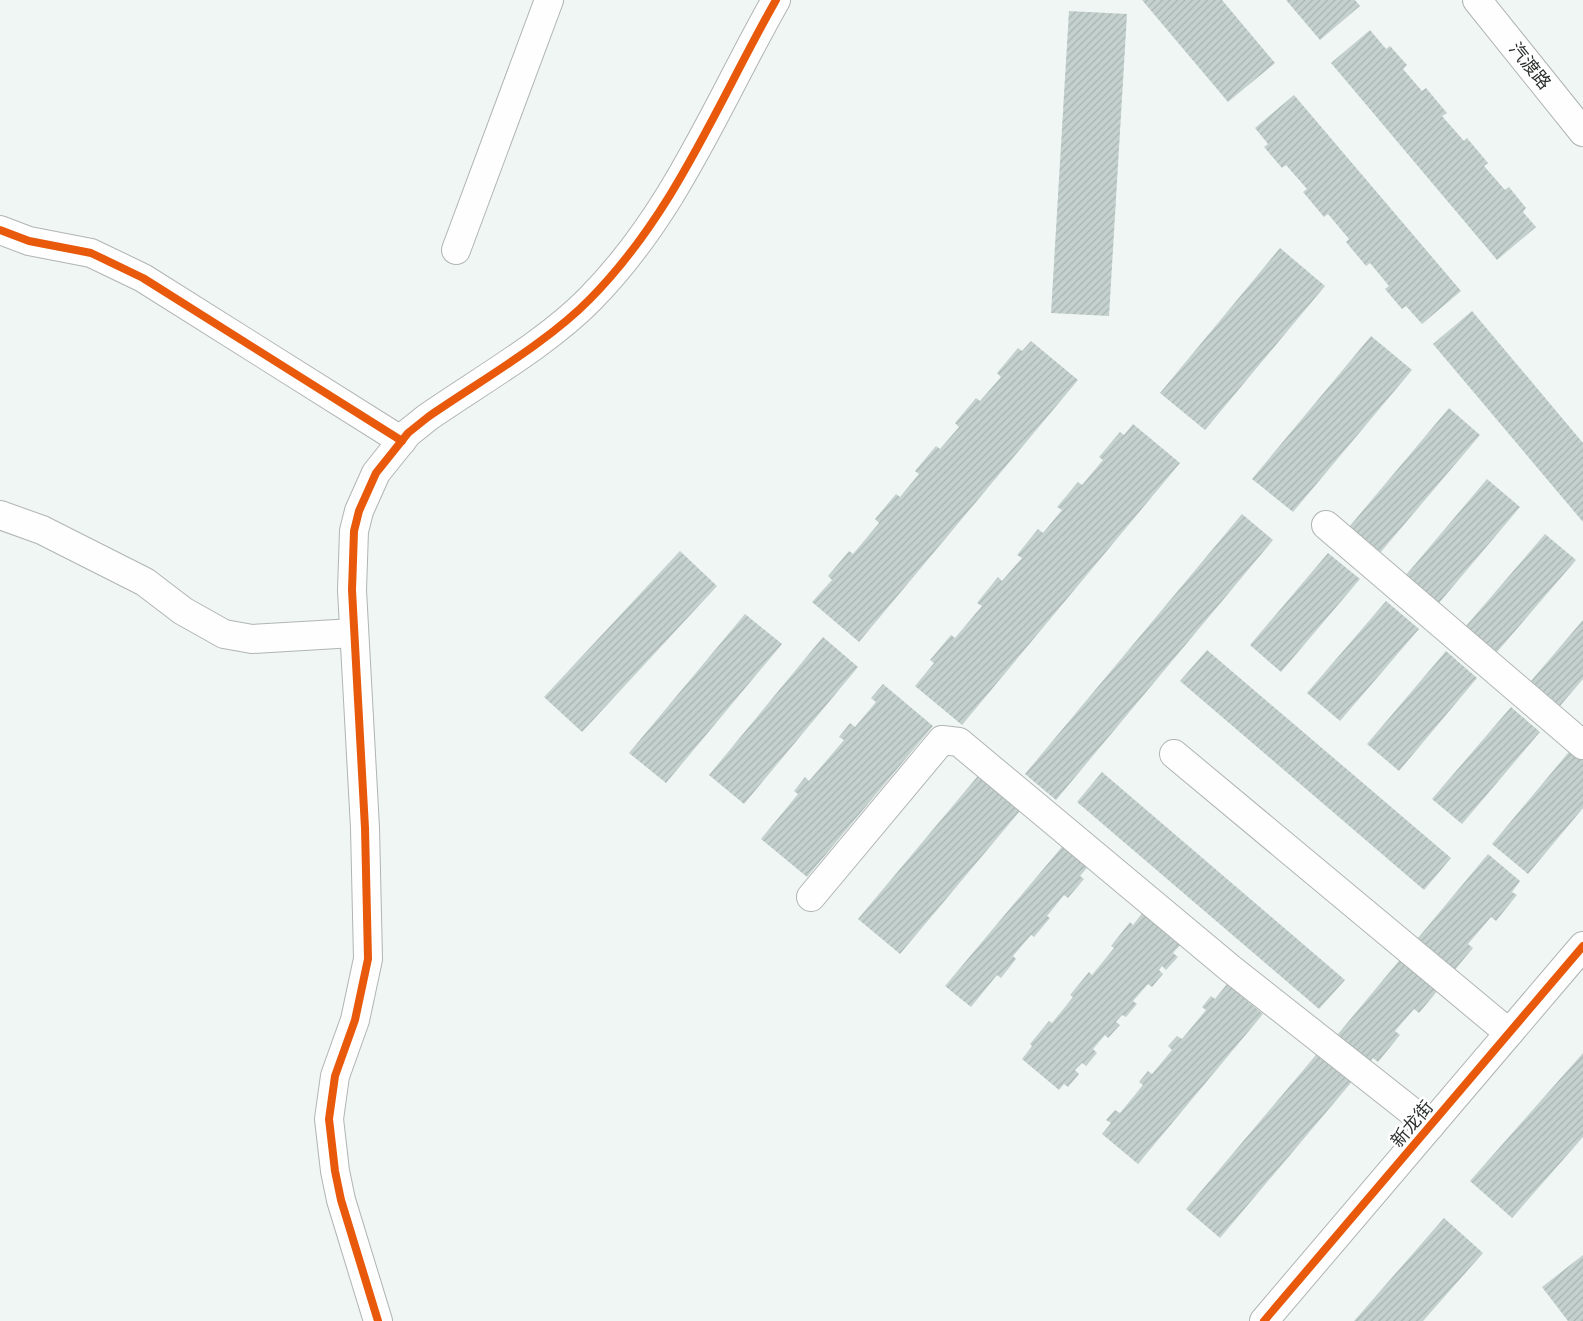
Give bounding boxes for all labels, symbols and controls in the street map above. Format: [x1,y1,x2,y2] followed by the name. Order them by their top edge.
[1504,37,1556,94] street label: 汽渡路
[1385,1096,1438,1152] street label: 新龙街

